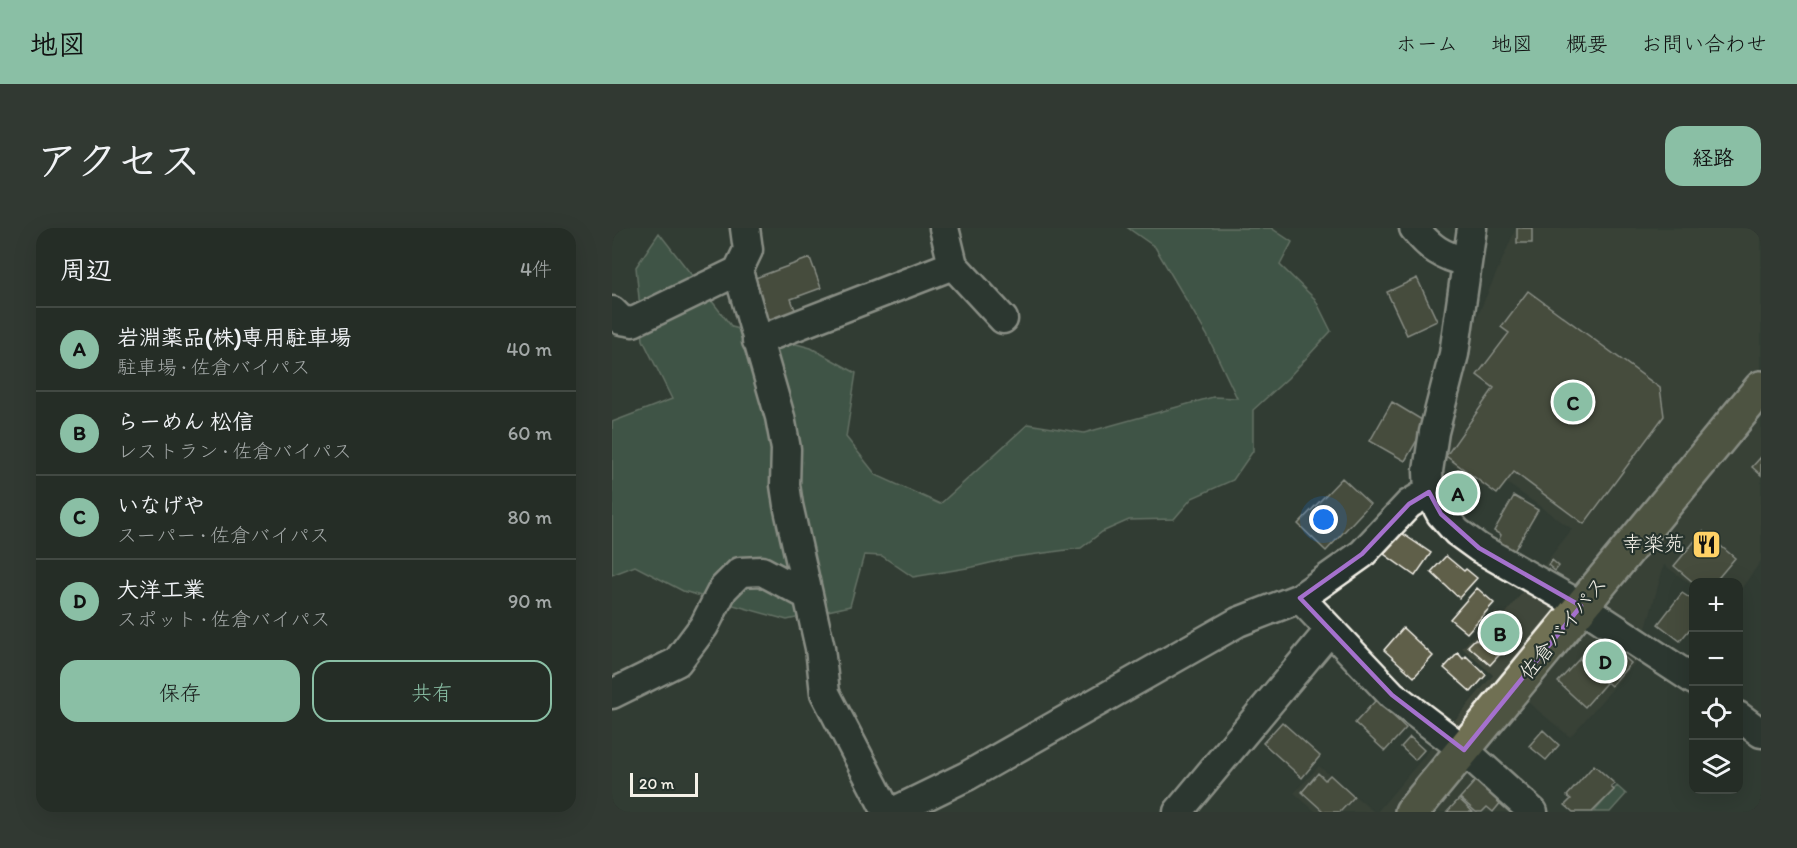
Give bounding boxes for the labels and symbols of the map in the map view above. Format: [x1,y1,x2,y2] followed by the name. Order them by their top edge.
[1554,380,1592,424] pin: C
[1438,470,1478,516] pin: A
[1309,505,1338,534] your location
[1690,528,1722,560] restaurant icon: 幸楽苑
[1622,531,1685,556] place label: 幸楽苑
[1513,571,1612,684] street label: 佐倉バイパス
[1480,610,1520,656] pin: B
[1586,638,1624,684] pin: D
[630,770,698,798] scale bar

